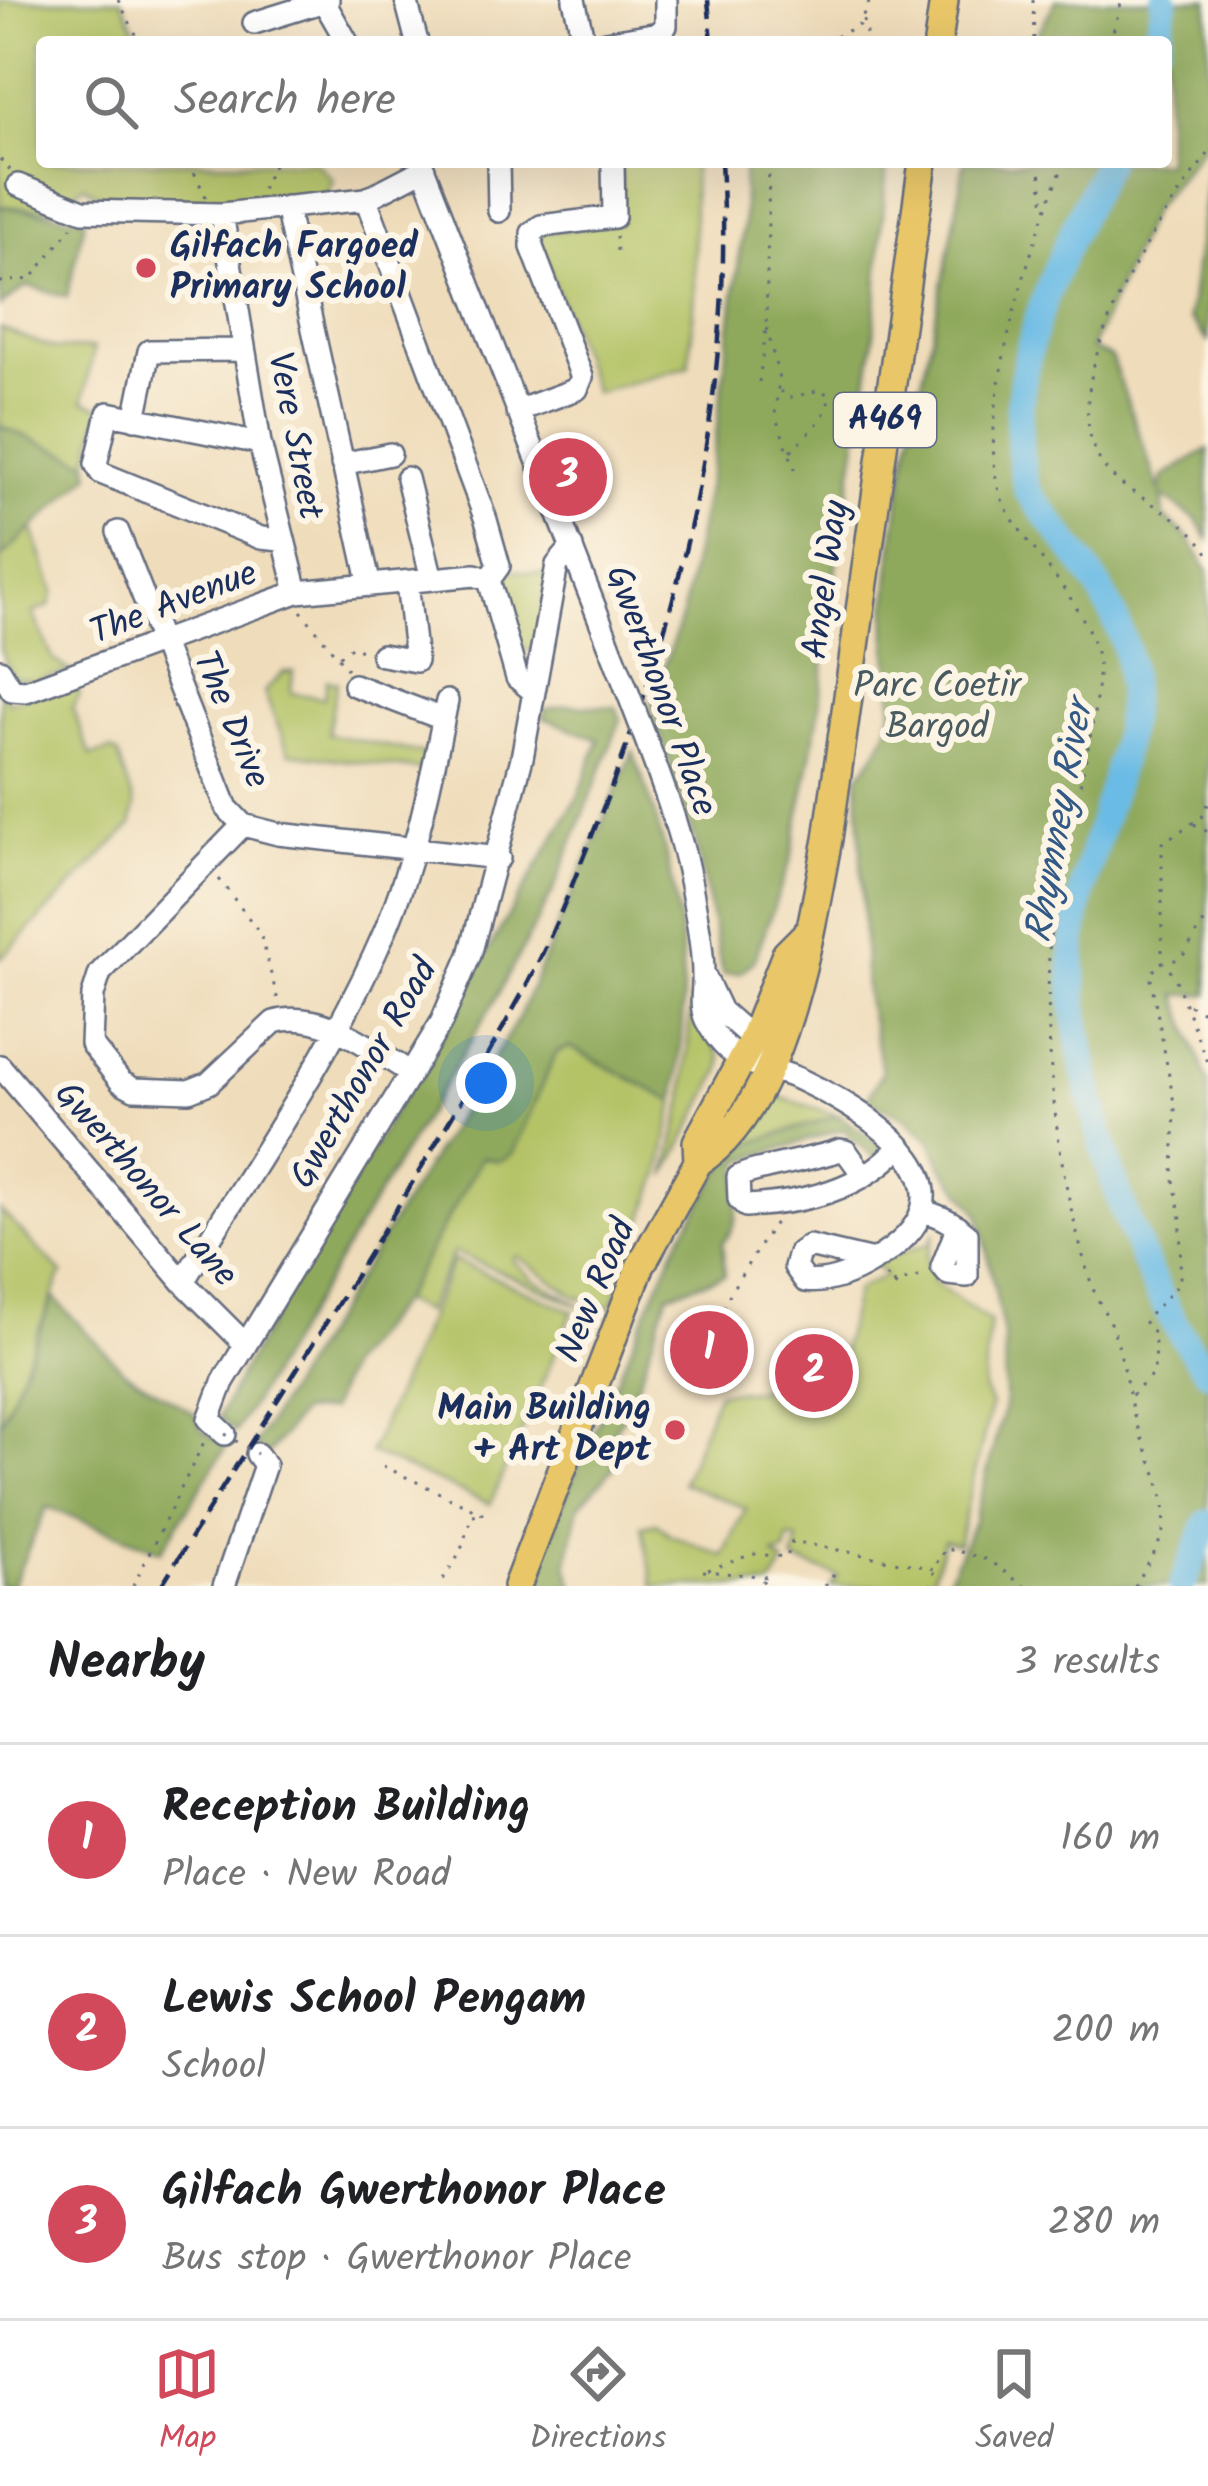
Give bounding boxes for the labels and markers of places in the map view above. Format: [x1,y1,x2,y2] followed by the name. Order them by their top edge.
[170,219,418,317] place label: Gilfach Fargoed Primary School
[133,255,159,281] marker: Gilfach Fargoed Primary School
[529,432,607,522] pin: 3
[670,1305,748,1395] pin: 1
[775,1328,853,1418] pin: 2
[437,1381,652,1479] place label: Main Building + Art Dept
[662,1417,688,1443] marker: Main Building + Art Dept

